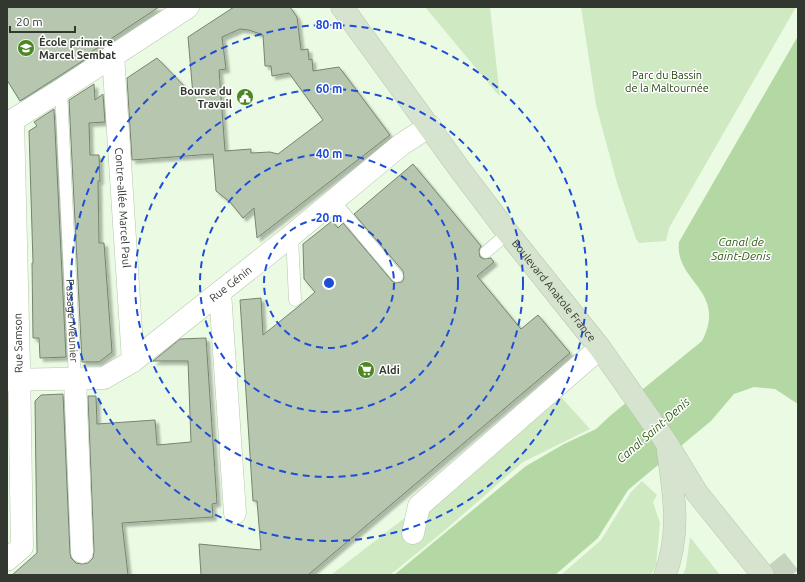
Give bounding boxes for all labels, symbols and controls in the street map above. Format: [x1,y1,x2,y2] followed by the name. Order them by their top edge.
[10,8,75,34] scale bar
[16,15,43,28] text: 20 m
[316,18,342,31] text: 80 m
[39,35,116,61] place label: École primaire Marcel Sembat
[16,38,36,58] school or university icon: École primaire Marcel Sembat
[625,69,709,94] park label: Parc du Bassin de la Maltournée
[316,82,342,95] text: 60 m
[180,85,233,110] place label: Bourse du Travail
[235,87,255,107] public building icon: Bourse du Travail
[113,147,133,268] street label: Contre-allée Marcel Paul
[316,147,342,160] text: 40 m
[316,211,342,224] text: 20 m
[710,235,771,262] water label: Canal de Saint-Denis
[510,237,598,344] street label: Boulevard Anatole France
[207,263,254,304] street label: Rue Génin
[322,276,336,290] centre of rings
[64,279,80,364] street label: Passage Meunier
[11,313,25,373] street label: Rue Samson
[356,360,376,380] supermarket icon: Aldi
[379,364,400,376] place label: Aldi
[614,395,692,465] water label: Canal Saint-Denis

